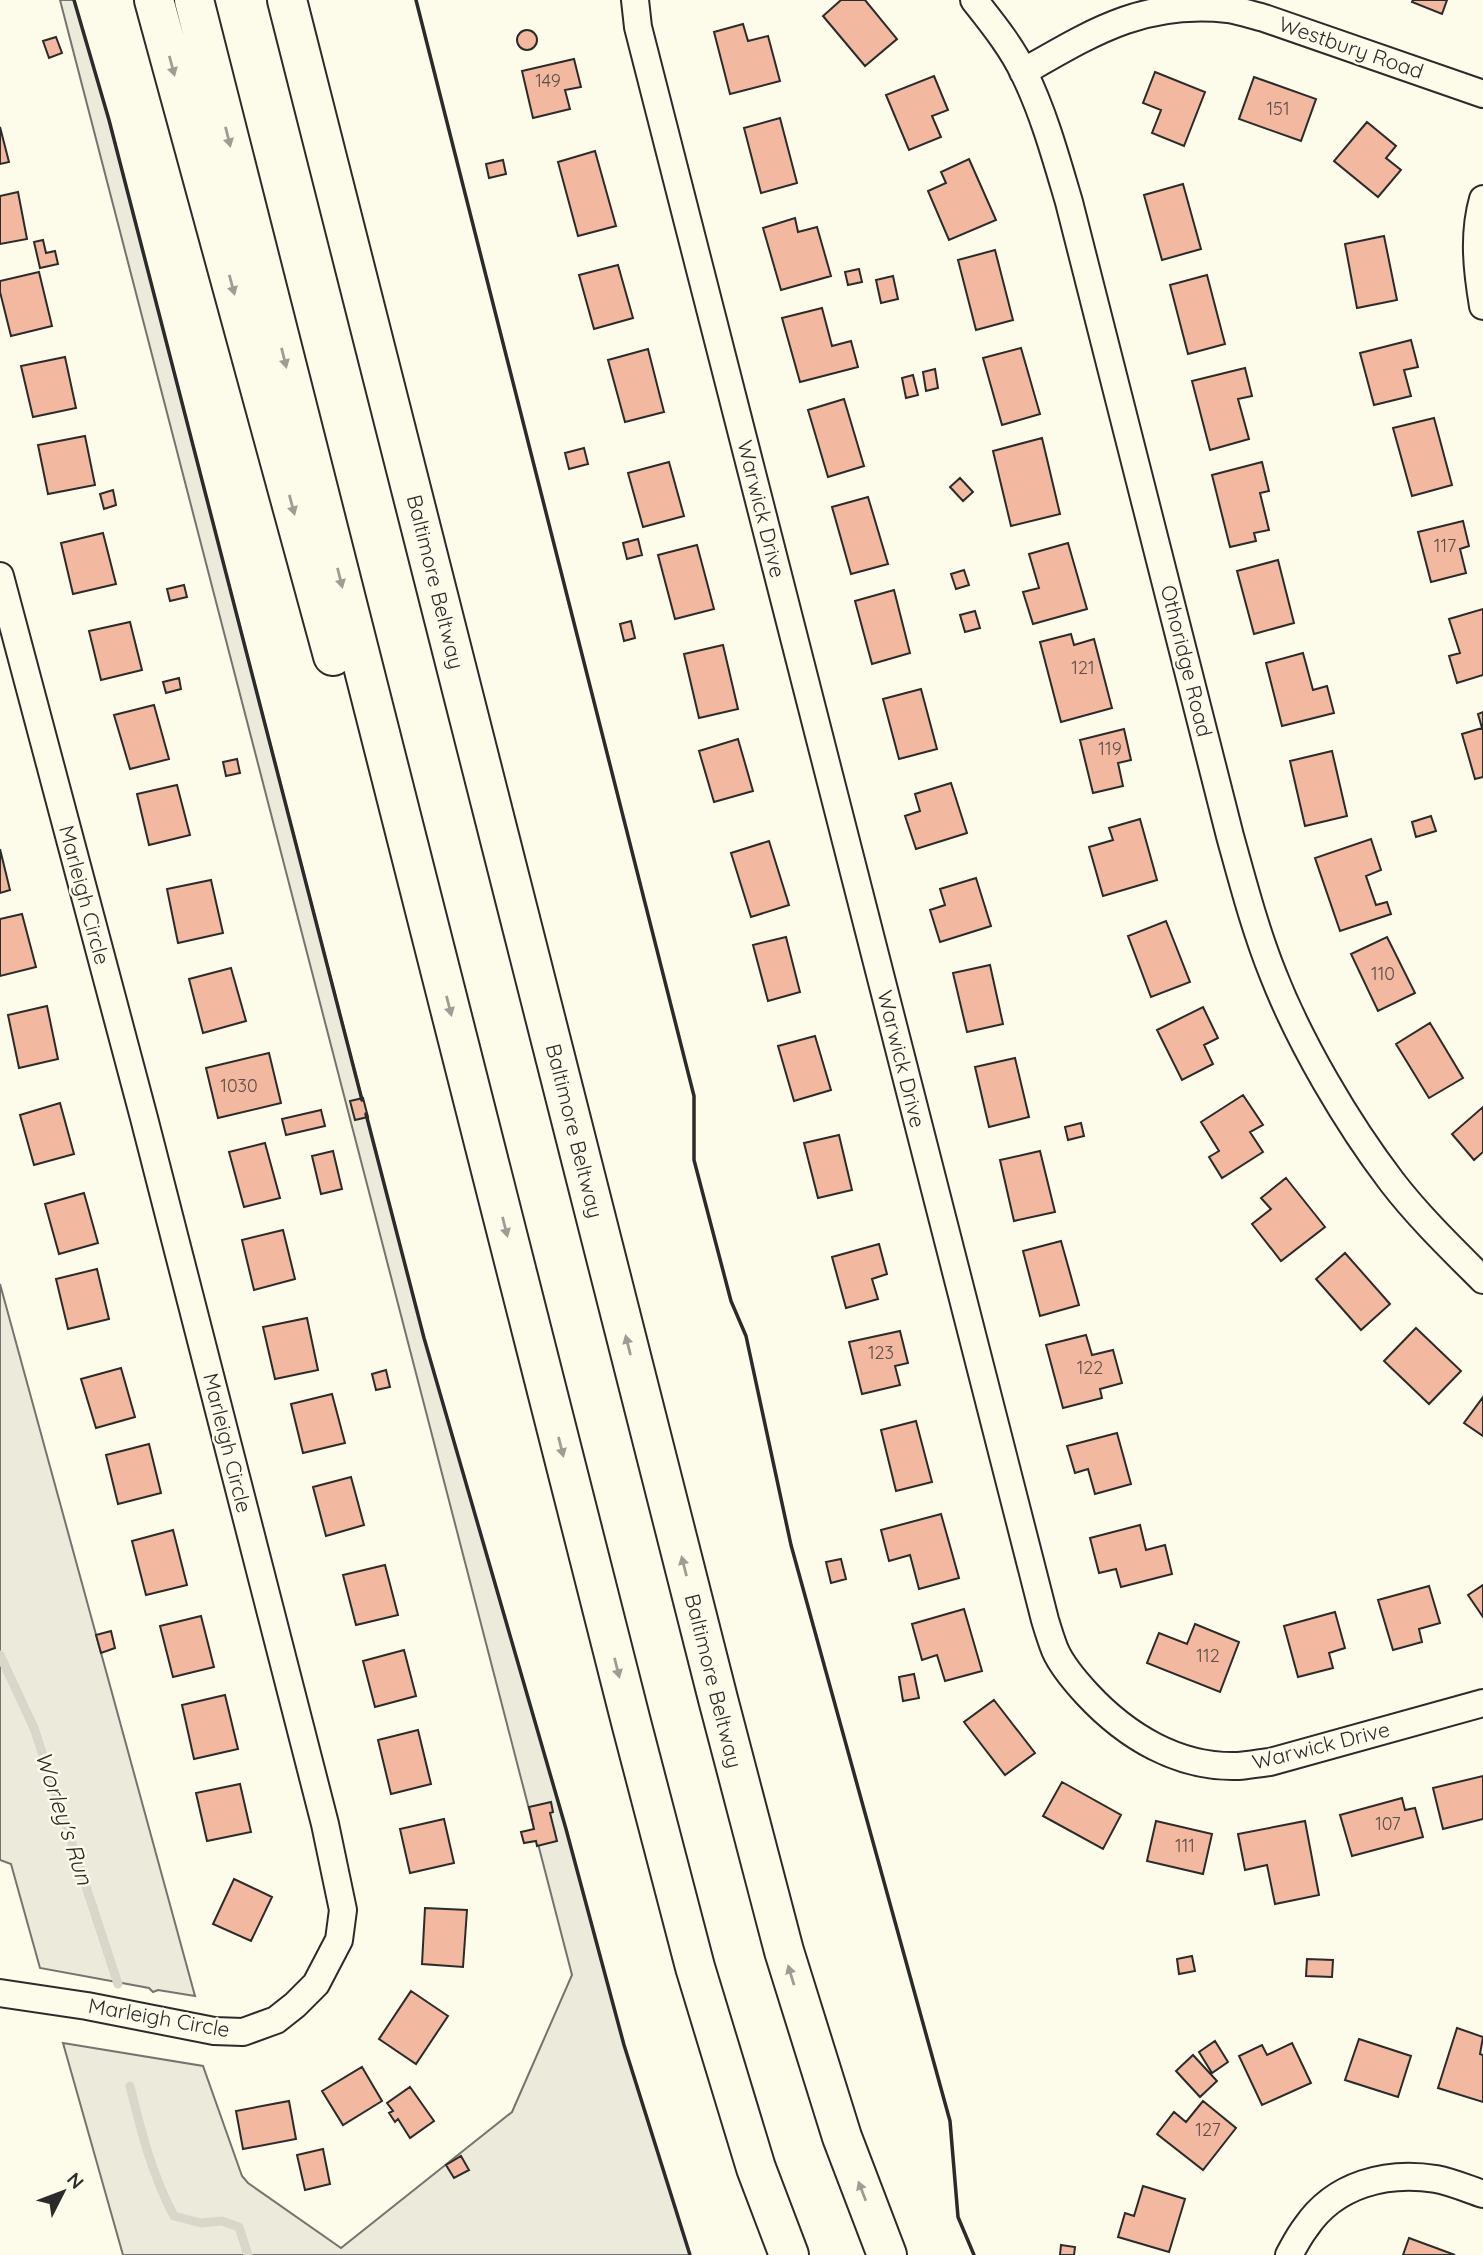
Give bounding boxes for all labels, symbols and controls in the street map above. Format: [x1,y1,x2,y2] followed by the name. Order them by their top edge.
[1276,10,1427,84] street label: Westbury Road
[167,55,178,77] one-way arrow
[535,69,561,92] house number: 149
[1266,97,1290,120] house number: 151
[223,127,234,149] one-way arrow
[227,274,238,296] one-way arrow
[279,347,290,369] one-way arrow
[732,437,792,580] street label: Warwick Drive
[402,492,470,672] street label: Baltimore Beltway
[287,494,298,516] one-way arrow
[1434,534,1456,557] house number: 117
[335,568,346,590] one-way arrow
[1156,582,1218,739] street label: Othoridge Road
[1071,656,1095,679] house number: 121
[1098,737,1122,760] house number: 119
[54,822,116,967] street label: Marleigh Circle
[1371,962,1395,985] house number: 110
[872,987,932,1130] street label: Warwick Drive
[444,995,455,1017] one-way arrow
[541,1041,609,1221] street label: Baltimore Beltway
[220,1074,258,1097] house number: 1030
[500,1216,511,1238] one-way arrow
[622,1334,633,1356] one-way arrow
[868,1341,894,1364] house number: 123
[1077,1356,1103,1379] house number: 122
[198,1370,258,1515] street label: Marleigh Circle
[556,1436,567,1458] one-way arrow
[678,1554,689,1576] one-way arrow
[680,1591,748,1771] street label: Baltimore Beltway
[1196,1644,1220,1667] house number: 112
[612,1657,623,1679] one-way arrow
[1249,1715,1392,1775] street label: Warwick Drive
[29,1747,100,1889] water label: Worley's Run
[1375,1812,1401,1835] house number: 107
[1175,1834,1195,1857] house number: 111
[786,1964,796,1985] one-way arrow
[86,1992,232,2042] street label: Marleigh Circle
[1195,2118,1221,2141] house number: 127
[28,2157,98,2227] north arrow
[62,2167,89,2194] text: N
[857,2181,868,2202] one-way arrow

